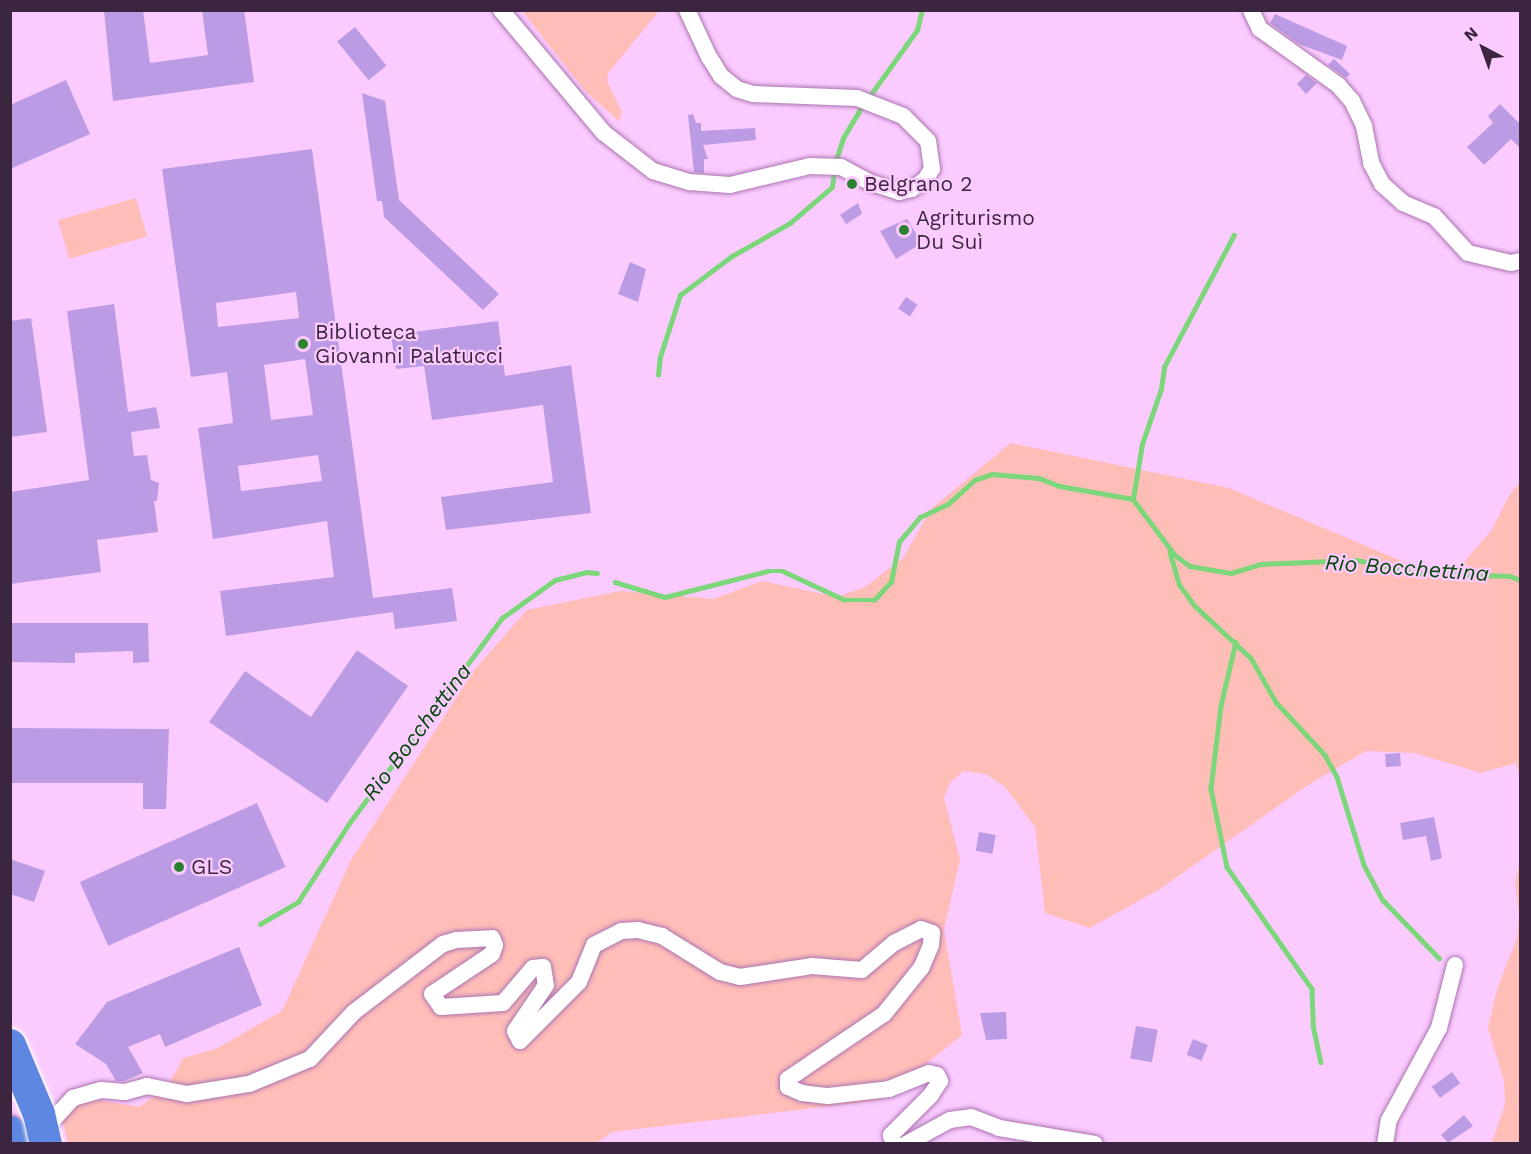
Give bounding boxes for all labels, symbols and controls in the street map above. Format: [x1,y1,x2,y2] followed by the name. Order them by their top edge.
[1453,18,1513,78] north arrow
[1460,23,1482,45] text: N
[864,171,973,197] place label: Belgrano 2
[845,177,859,191] marker: Belgrano 2
[916,205,1035,255] place label: Agriturismo Du Suì
[897,223,911,237] marker: Agriturismo Du Suì
[315,319,503,369] place label: Biblioteca Giovanni Palatucci
[296,337,310,351] marker: Biblioteca Giovanni Palatucci
[1324,549,1490,587] water label: Rio Bocchettina
[357,658,477,806] water label: Rio Bocchettina
[191,854,232,880] place label: GLS
[172,860,186,874] marker: GLS

